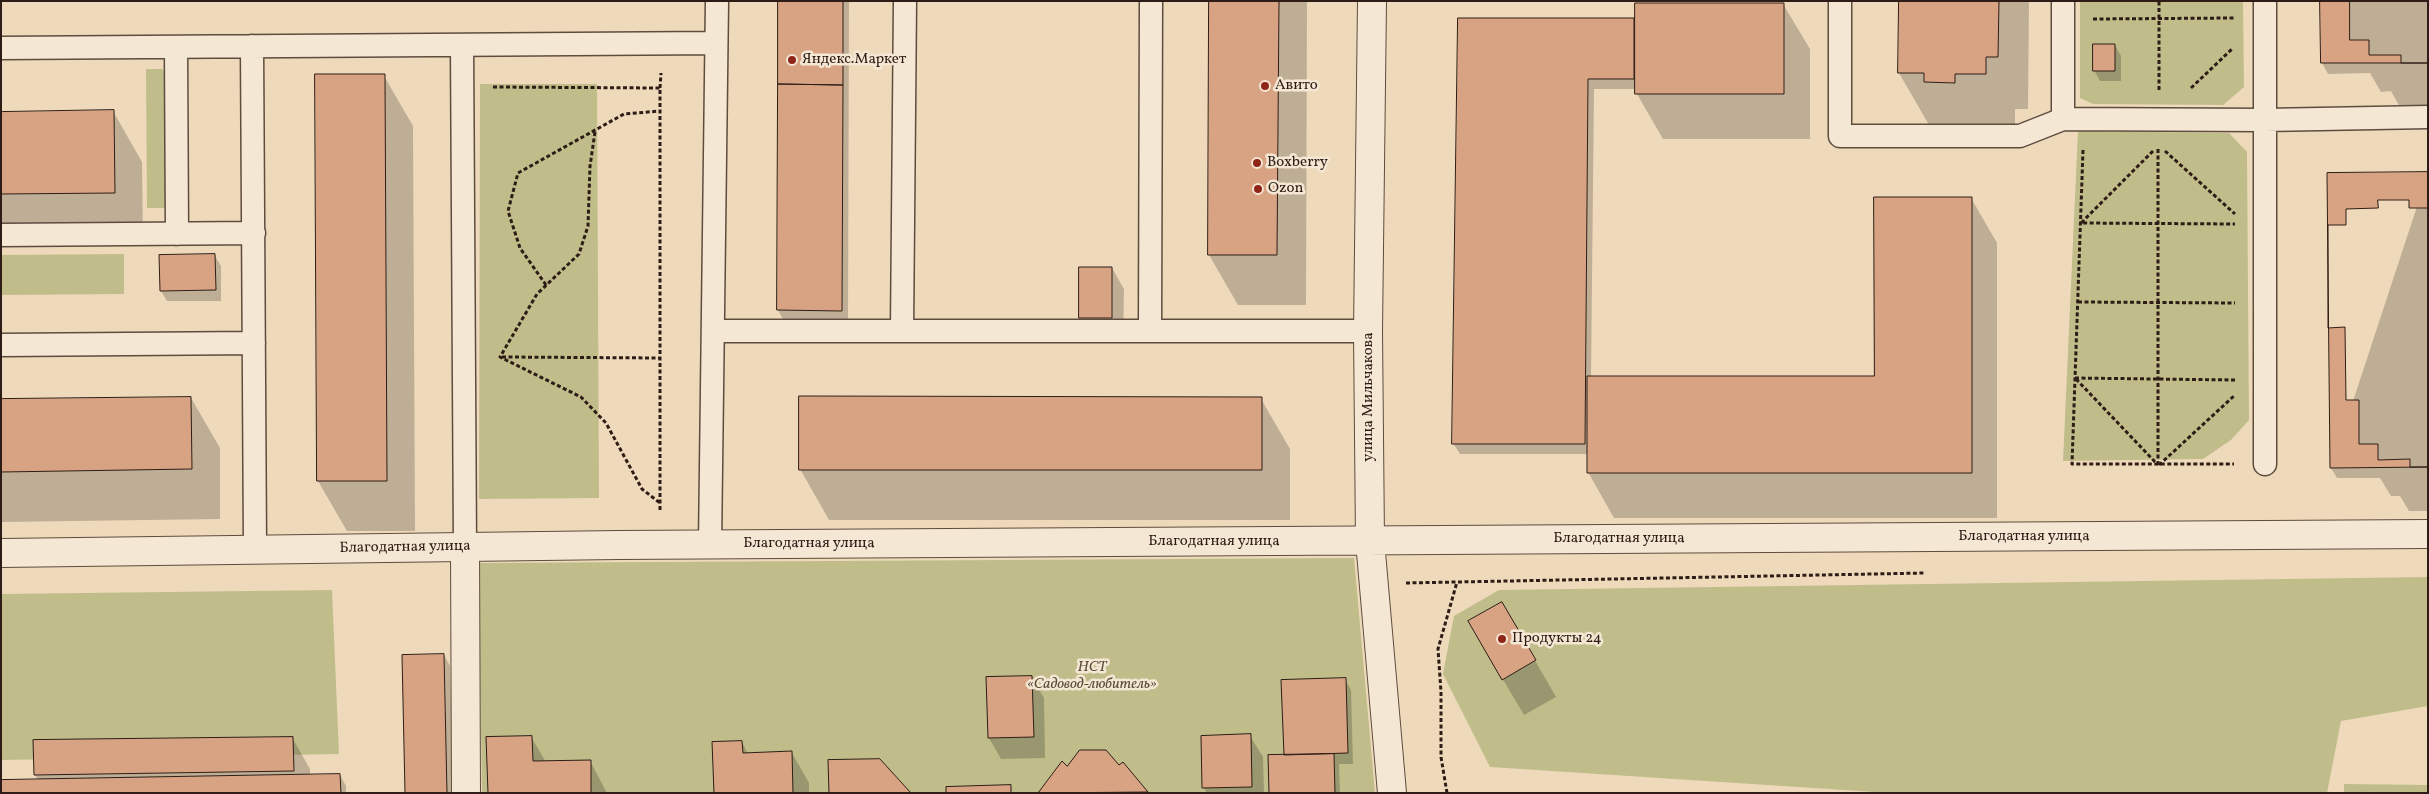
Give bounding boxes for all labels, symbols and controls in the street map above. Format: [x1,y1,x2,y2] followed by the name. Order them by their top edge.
[802,51,906,69] place label: Яндекс.Маркет
[786,54,798,66] marker: Яндекс.Маркет
[1275,77,1318,95] place label: Авито
[1259,80,1271,92] marker: Авито
[1267,154,1328,172] place label: Boxberry
[1251,157,1263,169] marker: Boxberry
[1268,180,1303,198] place label: Ozon
[1252,183,1264,195] marker: Ozon
[1360,332,1378,462] street label: улица Мильчакова
[1958,528,2090,546] street label: Благодатная улица
[1553,530,1685,548] street label: Благодатная улица
[1148,533,1280,551] street label: Благодатная улица
[743,535,875,553] street label: Благодатная улица
[339,538,471,558] street label: Благодатная улица
[1512,630,1602,648] place label: Продукты 24
[1496,633,1508,645] marker: Продукты 24
[1027,659,1157,694] park label: НСТ «Садовод-любитель»

